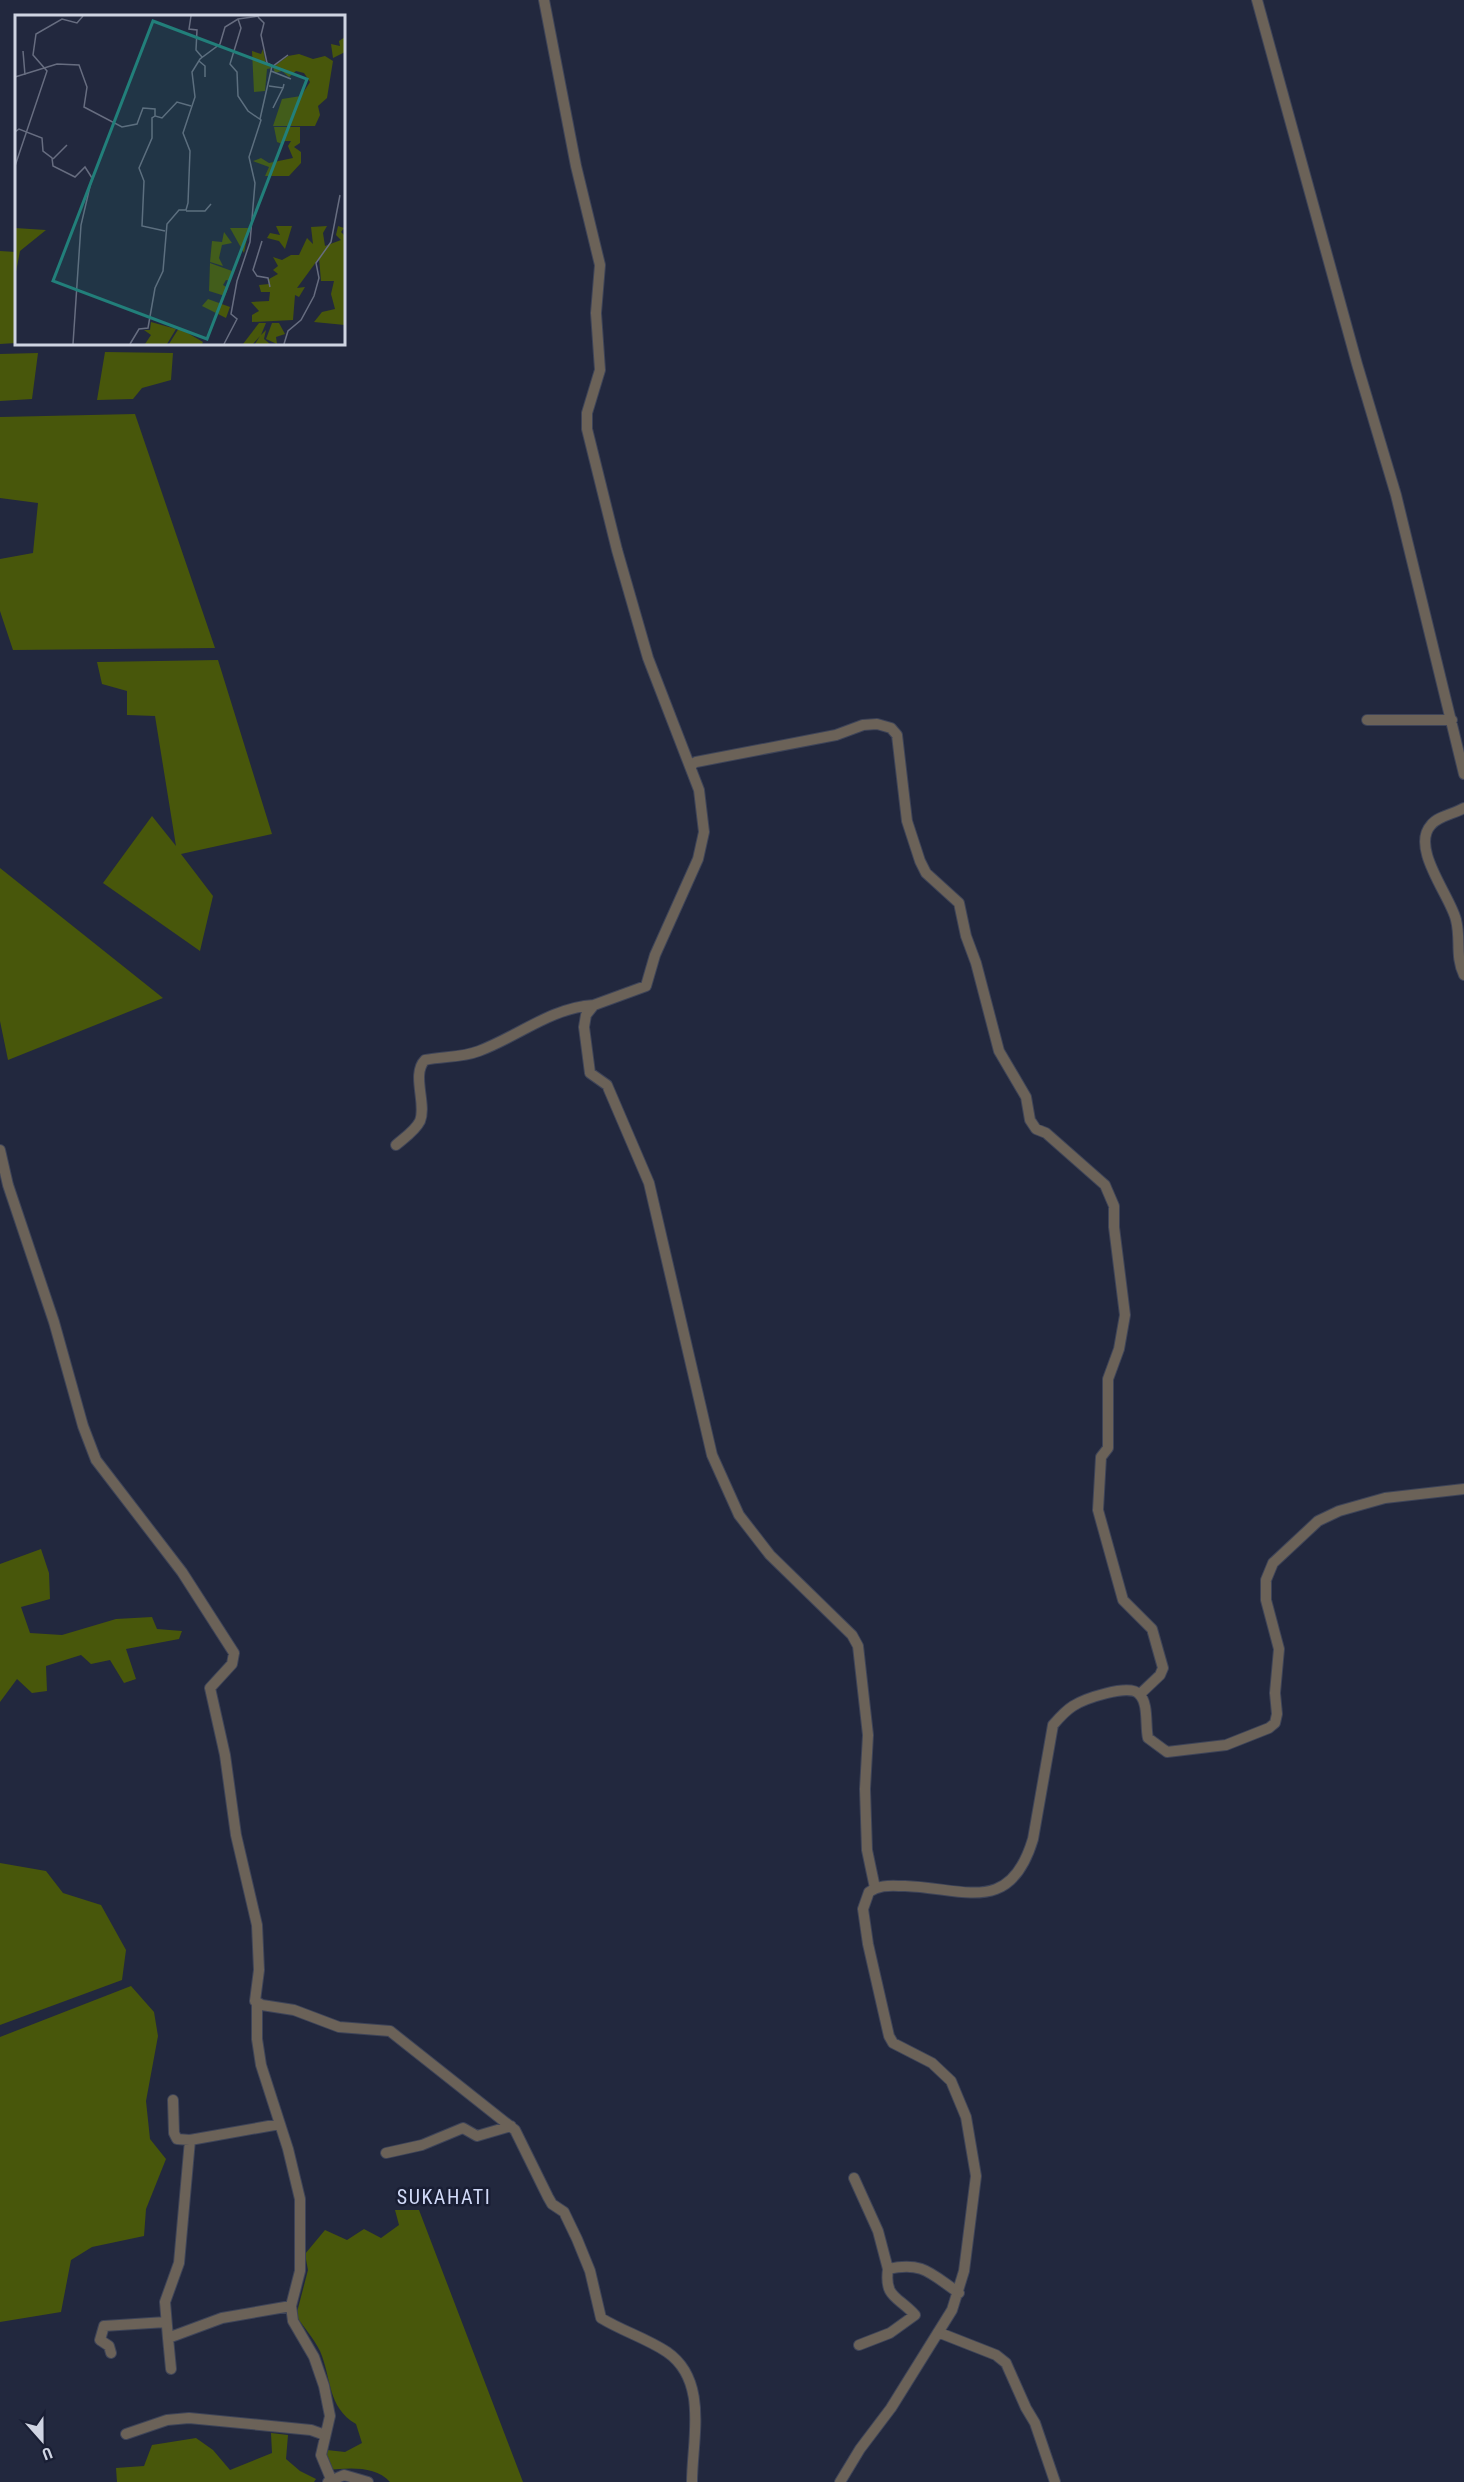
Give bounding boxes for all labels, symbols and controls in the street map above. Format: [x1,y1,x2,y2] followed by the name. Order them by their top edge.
[15,15,345,345] inset map
[397,2185,491,2209] district label: SUKAHATI
[12,2410,72,2470] north arrow
[40,2443,55,2464] text: U

